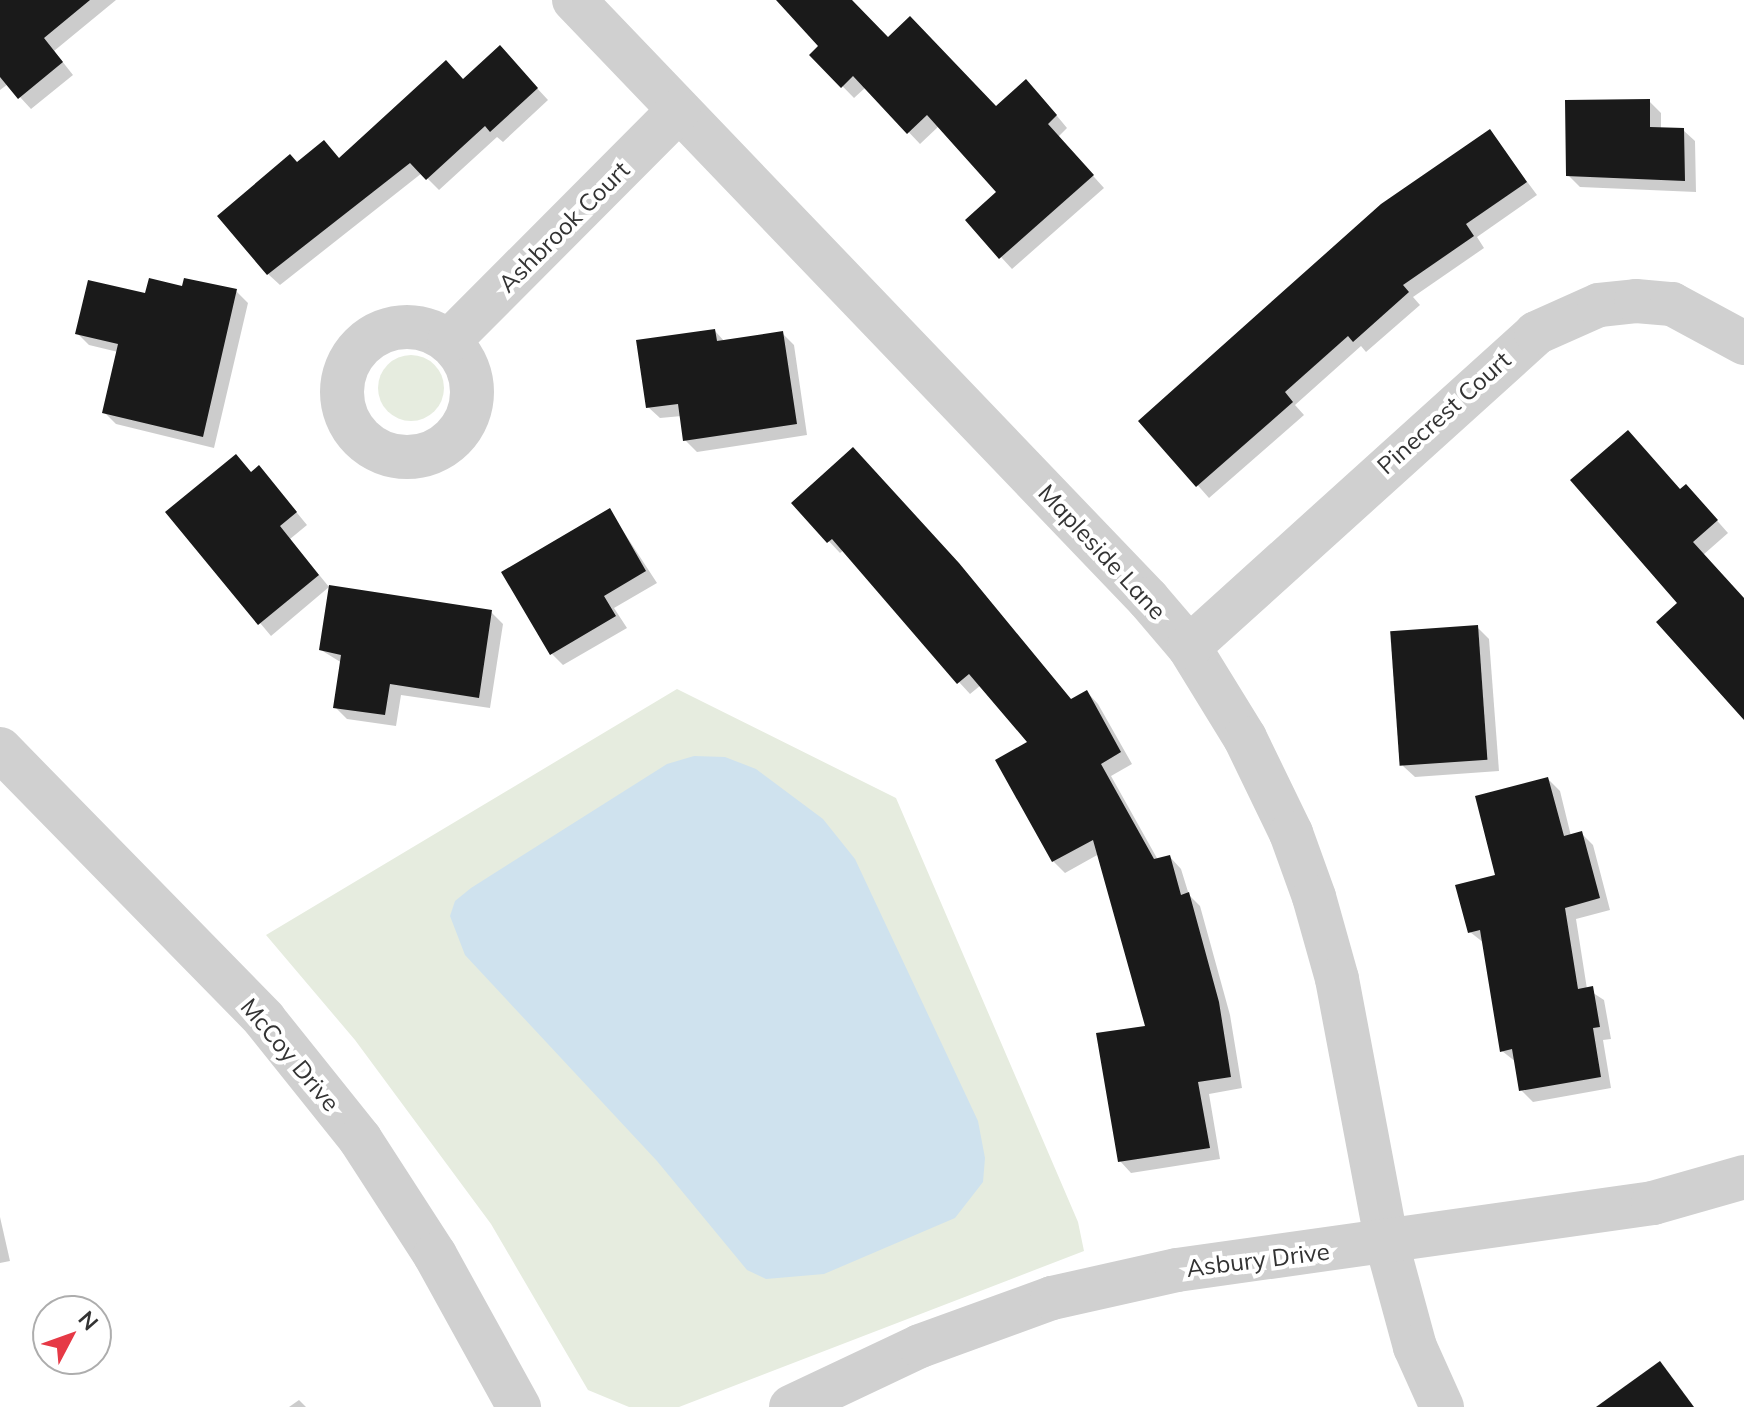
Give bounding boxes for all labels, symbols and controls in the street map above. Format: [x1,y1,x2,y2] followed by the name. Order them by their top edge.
[493,156,635,298] street label: Ashbrook Court
[1371,346,1517,480] street label: Pinecrest Court
[1032,479,1172,625] street label: Mapleside Lane
[234,993,346,1117] street label: McCoy Drive
[1185,1237,1331,1283] street label: Asbury Drive
[32,1295,112,1375] north arrow
[73,1305,105,1336] text: N

